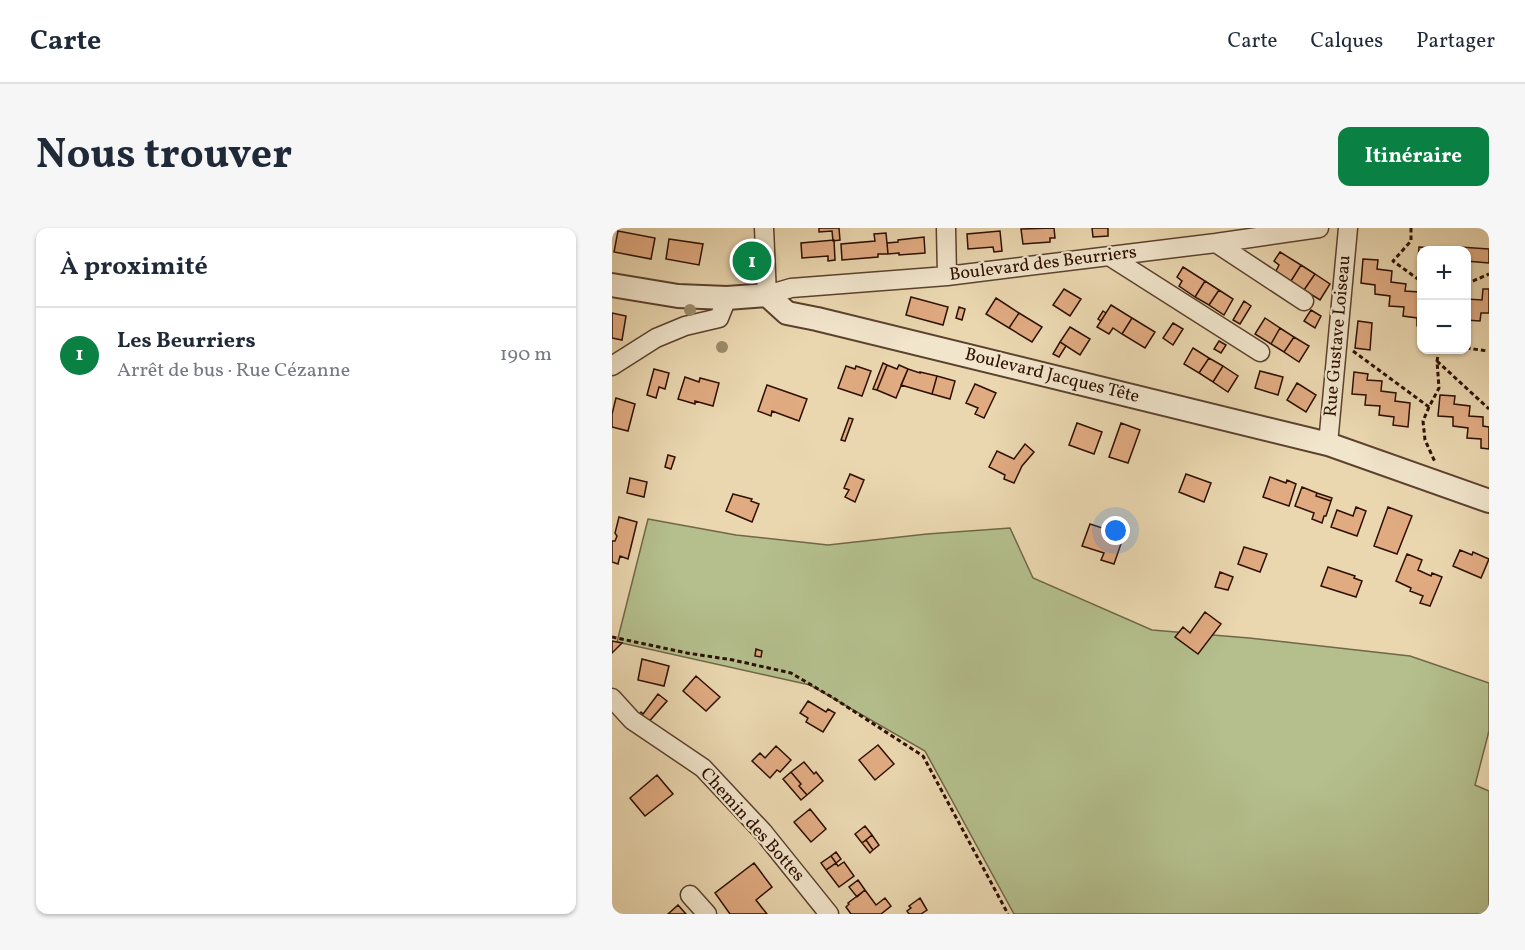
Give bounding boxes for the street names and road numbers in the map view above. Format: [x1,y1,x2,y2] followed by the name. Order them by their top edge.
[948,240,1138,288] street label: Boulevard des Beurriers
[1318,254,1358,418] street label: Rue Gustave Loiseau
[962,342,1142,410] street label: Boulevard Jacques Tête
[694,762,810,888] street label: Chemin des Bottes

